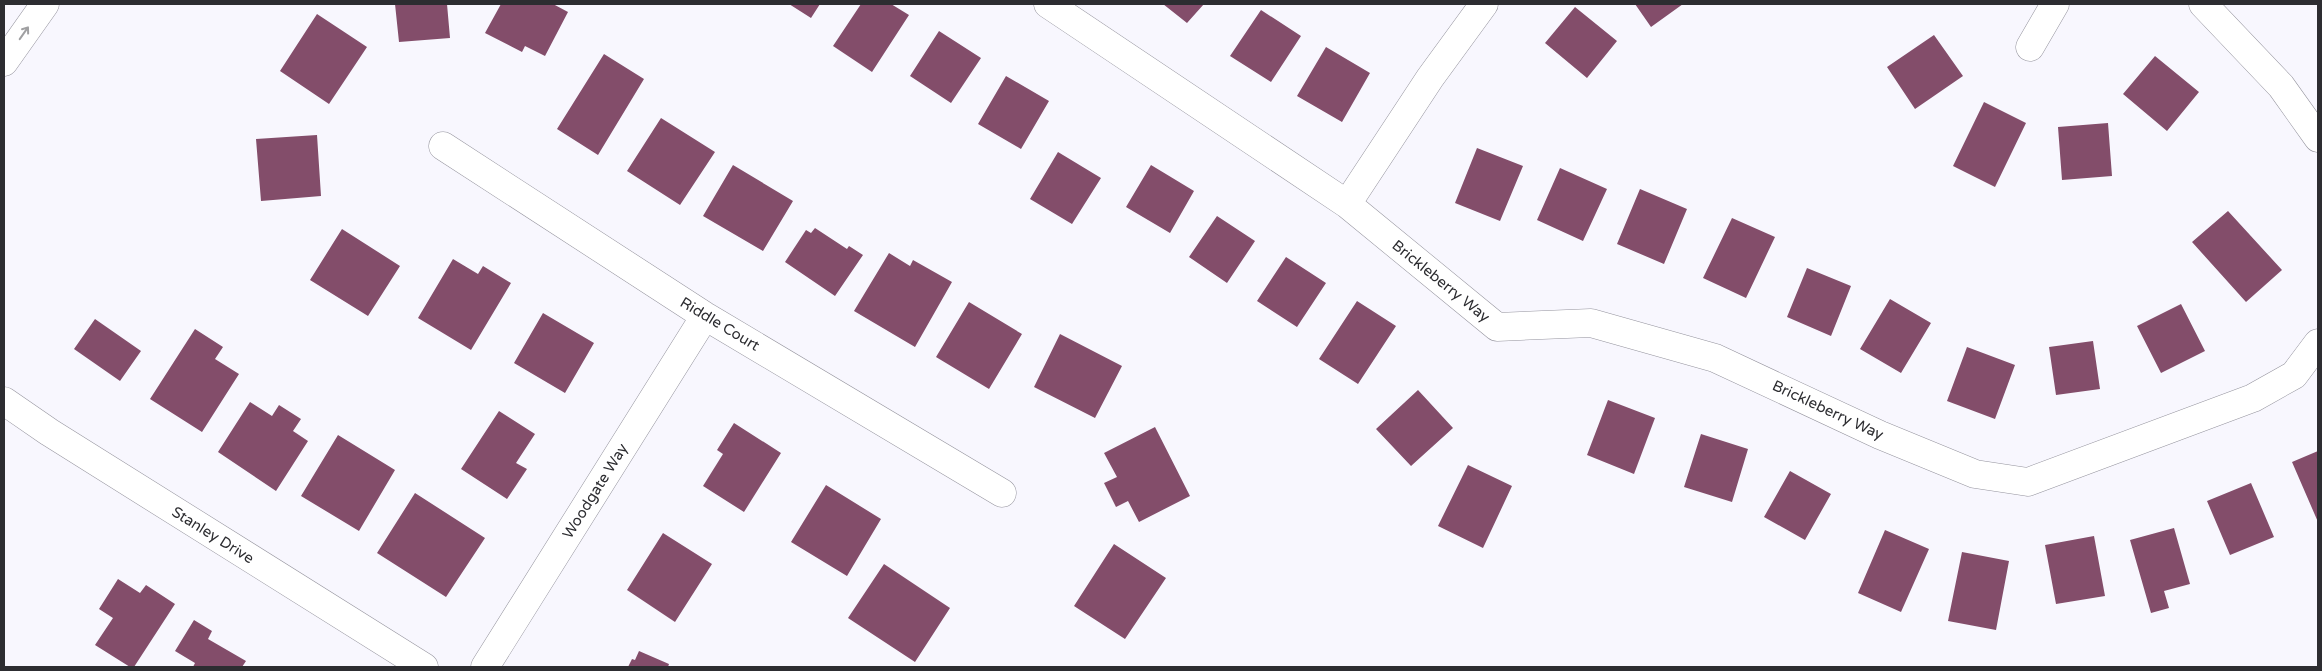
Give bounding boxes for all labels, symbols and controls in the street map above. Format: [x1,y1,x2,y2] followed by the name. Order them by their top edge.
[19,26,29,40] one-way arrow
[1389,236,1493,326] street label: Brickleberry Way
[677,293,763,355] street label: Riddle Court
[1770,376,1886,444] street label: Brickleberry Way
[559,440,631,542] street label: Woodgate Way
[169,503,257,567] street label: Stanley Drive

